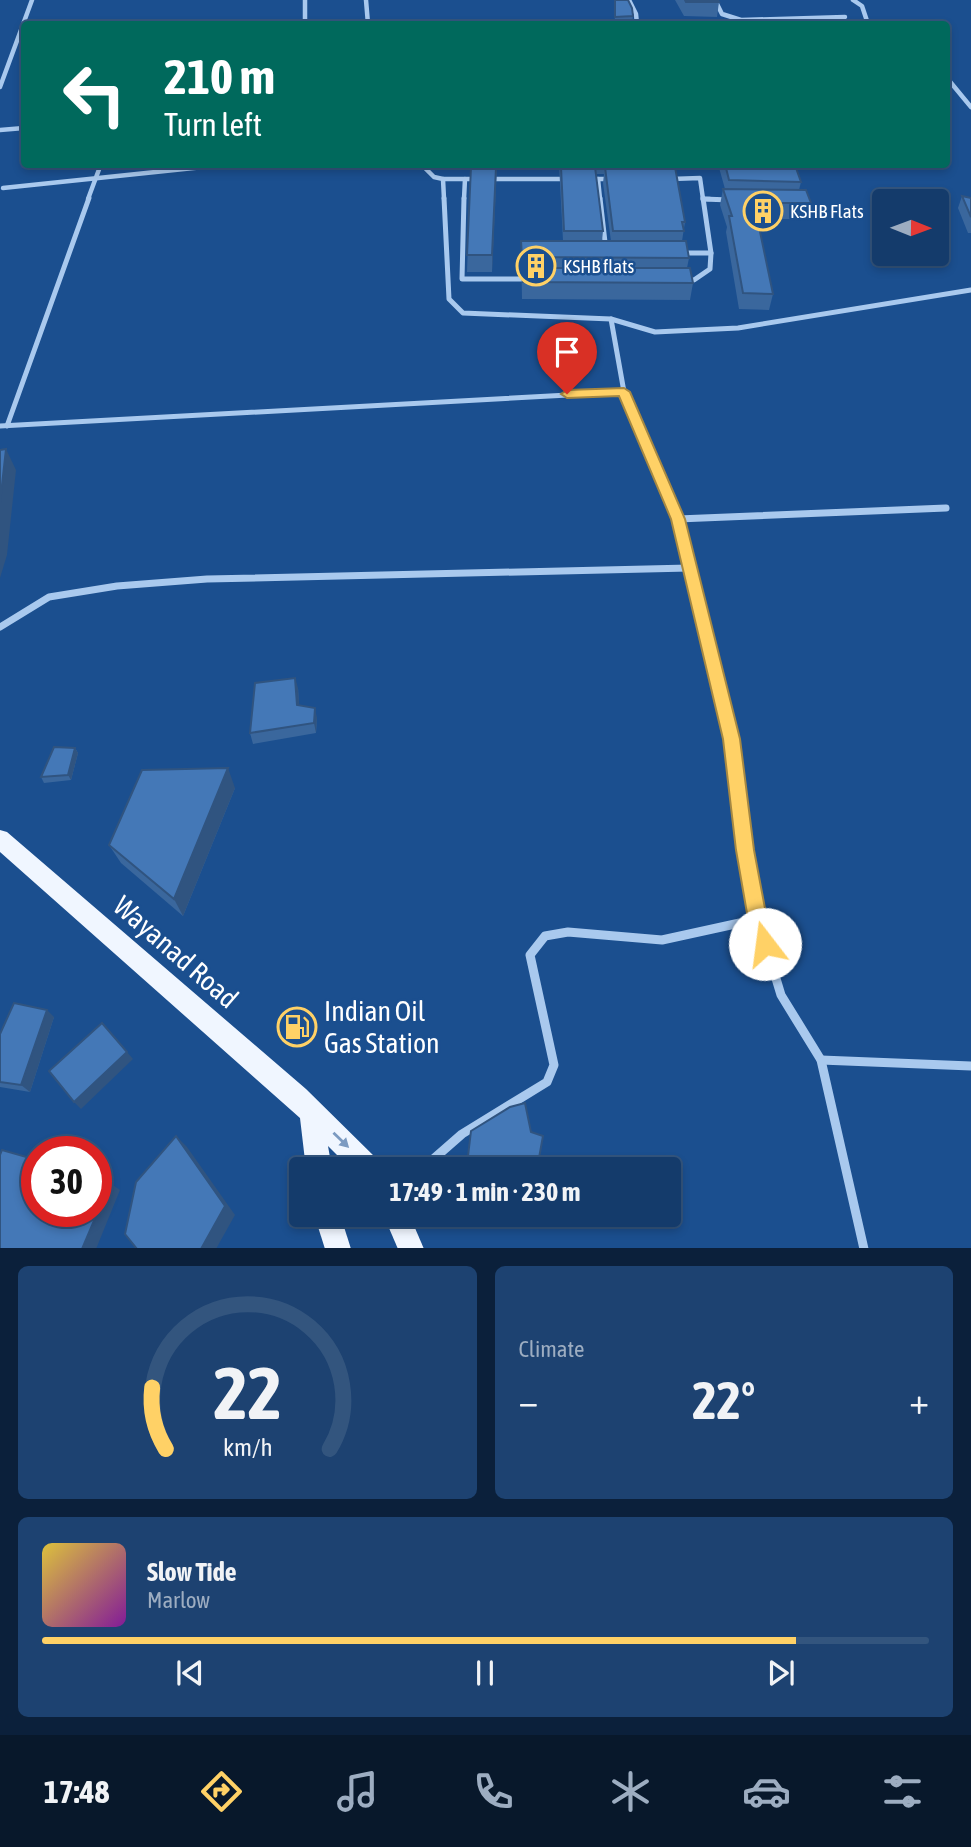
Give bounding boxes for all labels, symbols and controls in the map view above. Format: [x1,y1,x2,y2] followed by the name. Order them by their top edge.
[164,48,275,104] text: 210 m
[49,49,140,140] icon: left
[164,106,262,143] text: Turn left
[872,189,948,266] north arrow
[872,189,949,266] map controls
[742,190,784,232] building icon: KSHB Flats
[790,200,864,222] place label: KSHB Flats
[515,245,557,287] building icon: KSHB flats
[563,255,635,277] place label: KSHB flats
[537,322,597,394] pin
[548,333,586,371] icon: arrive
[107,889,245,1015] street label: Wayanad Road
[728,907,802,981] position arrow
[324,995,440,1059] place label: Indian Oil Gas Station
[276,1006,318,1048] fuel station icon: Indian Oil Gas Station
[332,1131,349,1147] one-way arrow
[21,1136,112,1227] speed limit sign: 30
[390,1177,580,1207] text: 17:49 · 1 min · 230 m
[519,1336,584,1362] text: Climate
[213,1351,281,1434] text: 22
[692,1370,755,1430] text: 22°
[519,1379,538,1422] text: −
[909,1379,929,1422] text: +
[222,1432,272,1460] text: km/h
[147,1557,237,1587] text: Slow Tide
[147,1587,210,1613] text: Marlow
[171,1654,209,1692] icon: previous
[466,1654,504,1692] icon: pause
[762,1654,800,1692] icon: next
[197,1767,246,1816] icon: directions
[333,1767,382,1816] icon: music
[469,1767,518,1816] icon: phone
[606,1767,655,1816] icon: climate
[742,1767,791,1816] icon: car
[878,1767,927,1816] icon: filters
[44,1773,110,1810] text: 17:48

